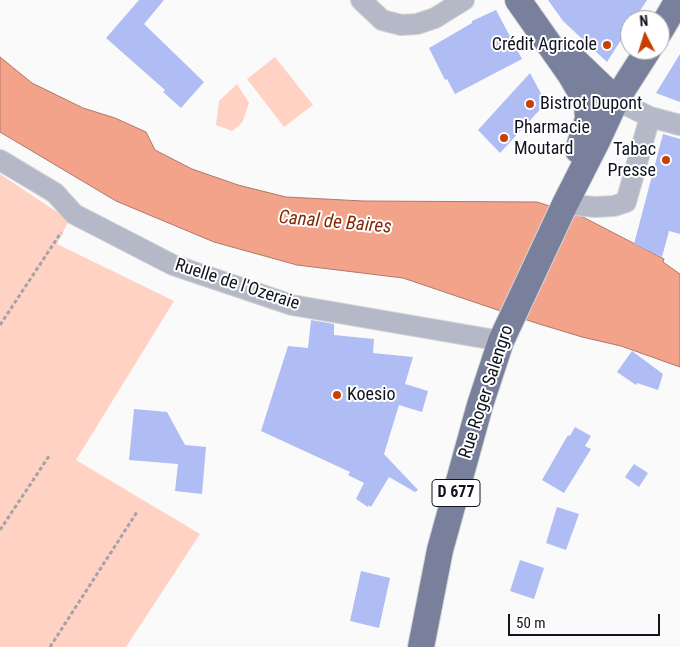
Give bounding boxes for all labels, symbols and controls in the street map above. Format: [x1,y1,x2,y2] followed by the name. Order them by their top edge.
[620,10,670,60] north arrow
[639,13,649,29] text: N
[492,34,597,56] place label: Crédit Agricole
[601,39,613,51] marker: Crédit Agricole
[540,93,642,115] place label: Bistrot Dupont
[524,98,536,110] marker: Bistrot Dupont
[514,117,590,160] place label: Pharmacie Moutard
[498,132,510,144] marker: Pharmacie Moutard
[607,139,656,182] place label: Tabac Presse
[660,154,672,166] marker: Tabac Presse
[278,207,392,239] water label: Canal de Baires
[172,255,302,315] street label: Ruelle de l'Ozeraie
[455,323,519,461] street label: Rue Roger Salengro
[347,384,395,406] place label: Koesio
[331,389,343,401] marker: Koesio
[432,479,480,506] road number: D 677
[510,604,662,636] scale bar
[516,614,546,632] text: 50 m

